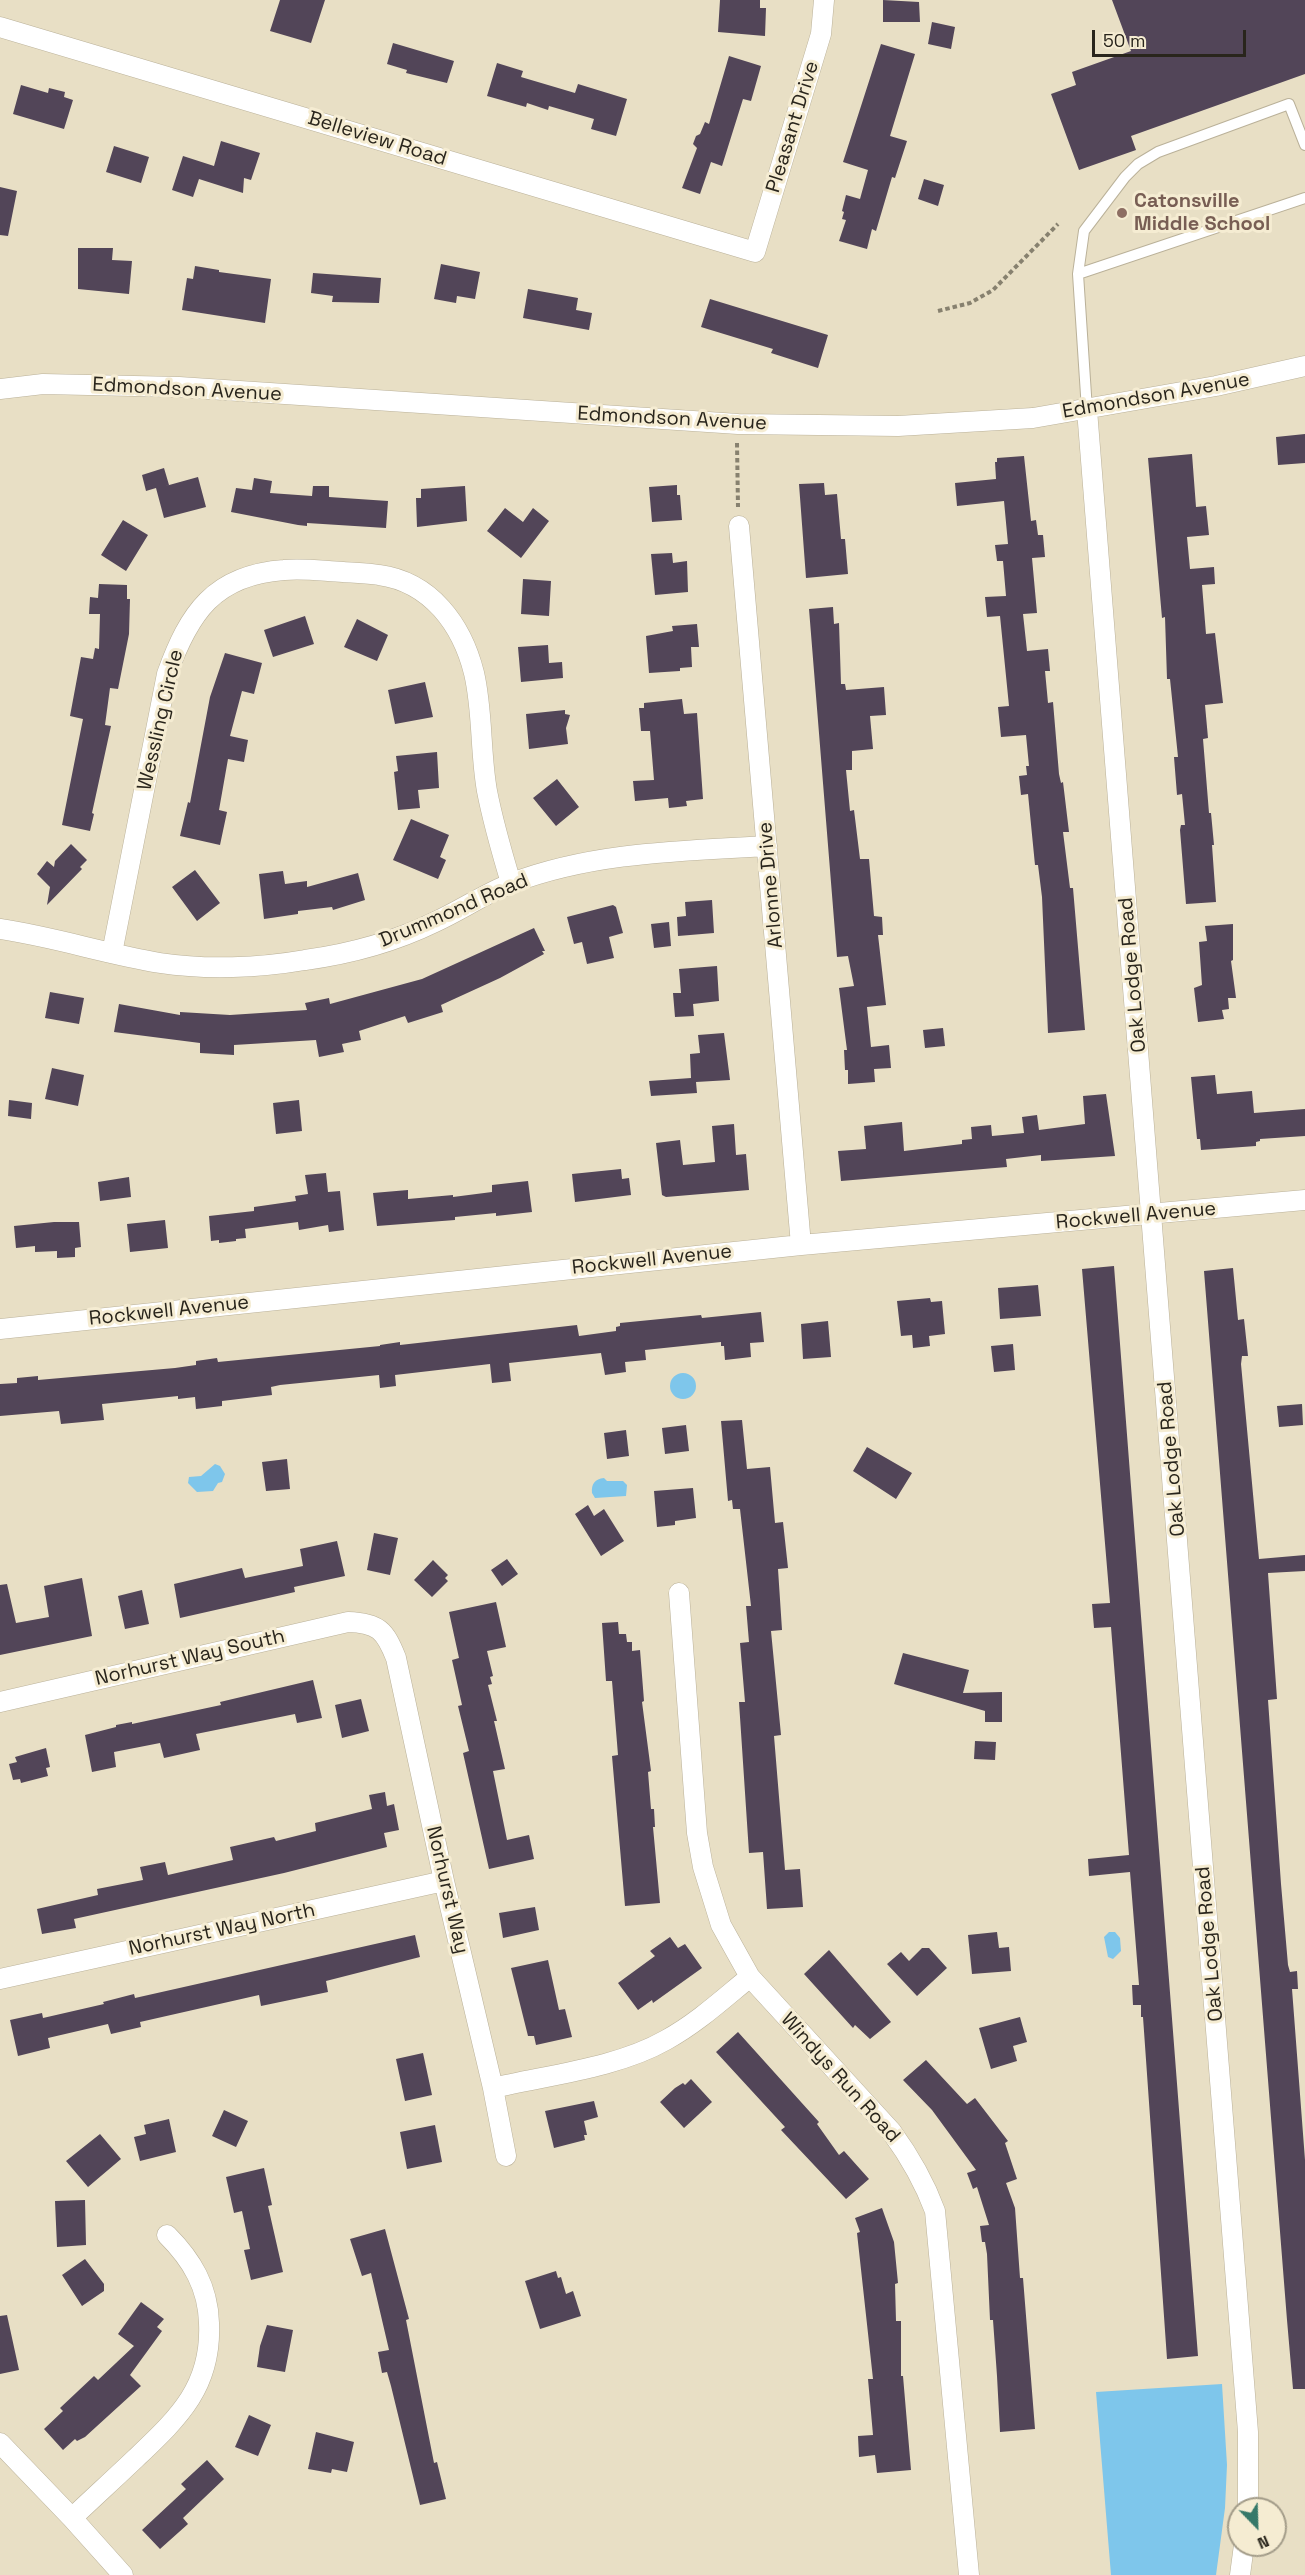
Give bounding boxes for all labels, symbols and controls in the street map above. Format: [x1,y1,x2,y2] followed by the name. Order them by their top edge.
[1095,18,1250,56] scale bar
[1103,29,1145,52] text: 50 m
[762,58,824,196] street label: Pleasant Drive
[305,106,449,172] street label: Belleview Road
[1134,190,1270,237] place label: Catonsville Middle School
[1115,206,1129,220] marker: Catonsville Middle School
[1060,368,1252,424] street label: Edmondson Avenue
[92,373,282,407] street label: Edmondson Avenue
[577,402,767,436] street label: Edmondson Avenue
[133,647,189,793] street label: Wessling Circle
[754,821,788,949] street label: Arlonne Drive
[376,869,532,953] street label: Drummond Road
[1114,896,1152,1054] street label: Oak Lodge Road
[1055,1197,1217,1235] street label: Rockwell Avenue
[571,1240,733,1280] street label: Rockwell Avenue
[88,1291,250,1331] street label: Rockwell Avenue
[1153,1380,1191,1538] street label: Oak Lodge Road
[93,1625,287,1691] street label: Norhurst Way South
[421,1824,473,1956] street label: Norhurst Way
[1191,1865,1229,2023] street label: Oak Lodge Road
[127,1899,317,1961] street label: Norhurst Way North
[775,2008,905,2148] street label: Windys Run Road
[1227,2497,1287,2557] north arrow
[1254,2530,1272,2554] text: N

